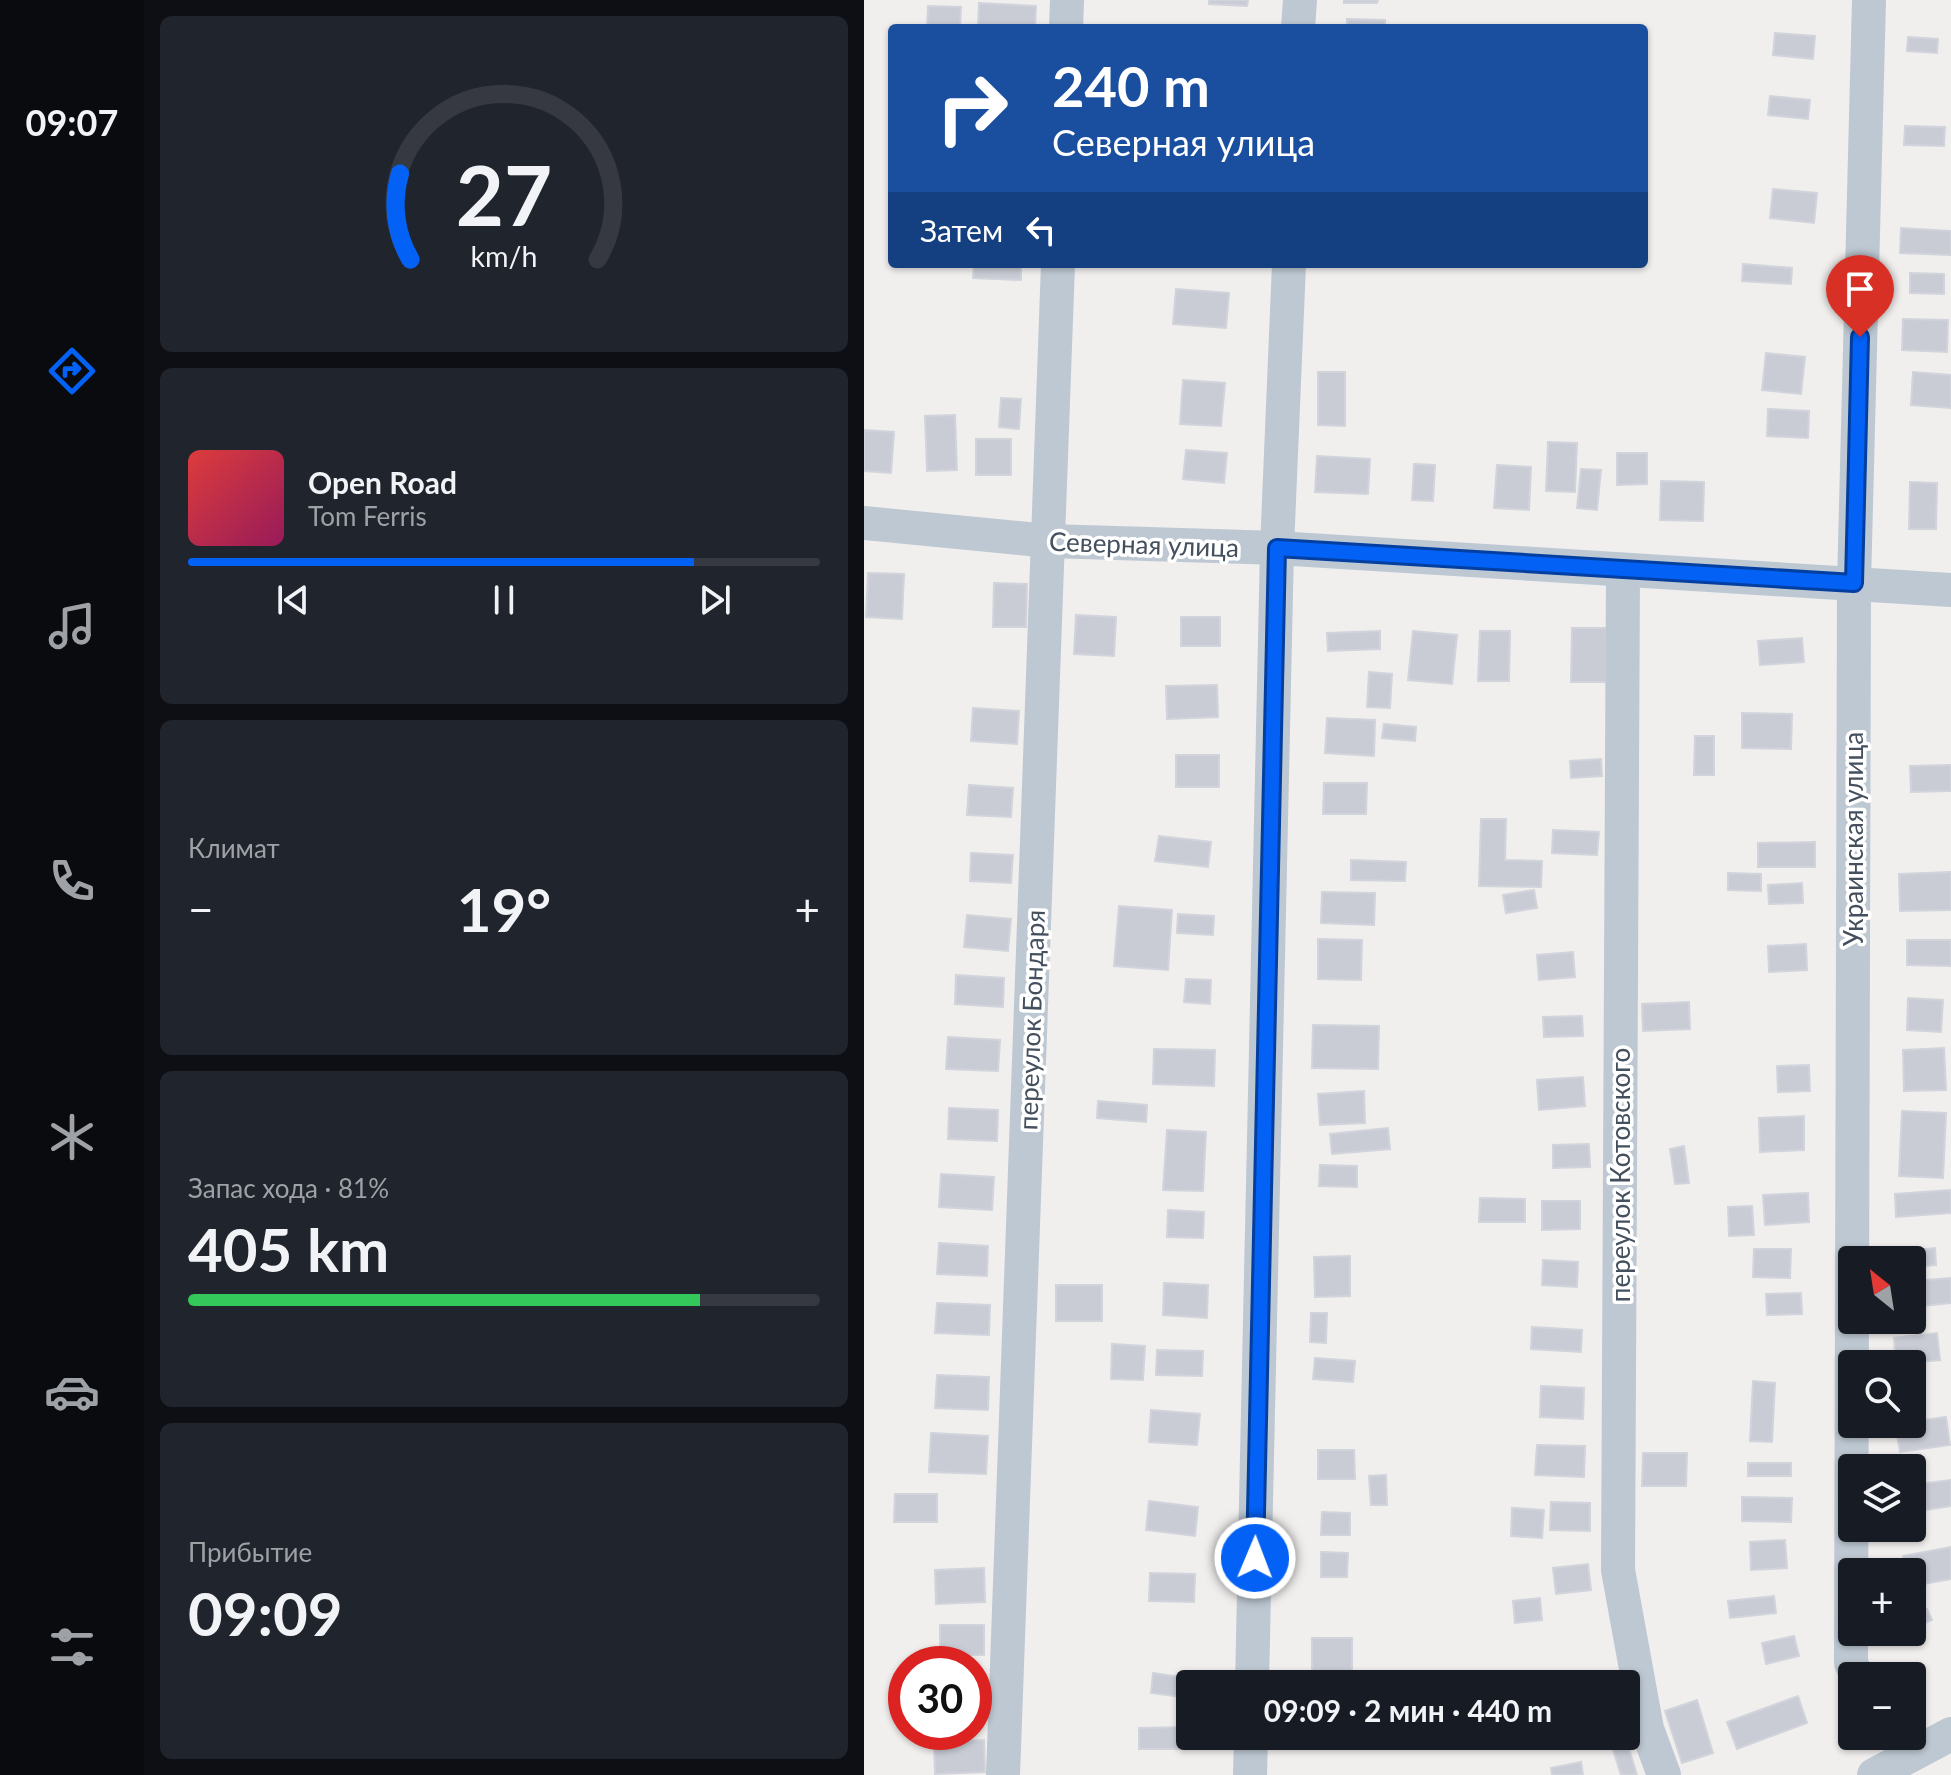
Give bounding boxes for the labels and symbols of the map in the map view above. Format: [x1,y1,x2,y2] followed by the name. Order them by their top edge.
[1826,255,1894,337] pin
[1048,525,1240,563] street label: Северная улица
[1837,732,1869,946] street label: Украинская улица
[1011,909,1051,1131] street label: переулок Бондаря
[1604,1048,1636,1302] street label: переулок Котовского
[1838,1246,1926,1334] north arrow
[1213,1516,1297,1600] position arrow
[888,1646,992,1750] speed limit sign: 30

